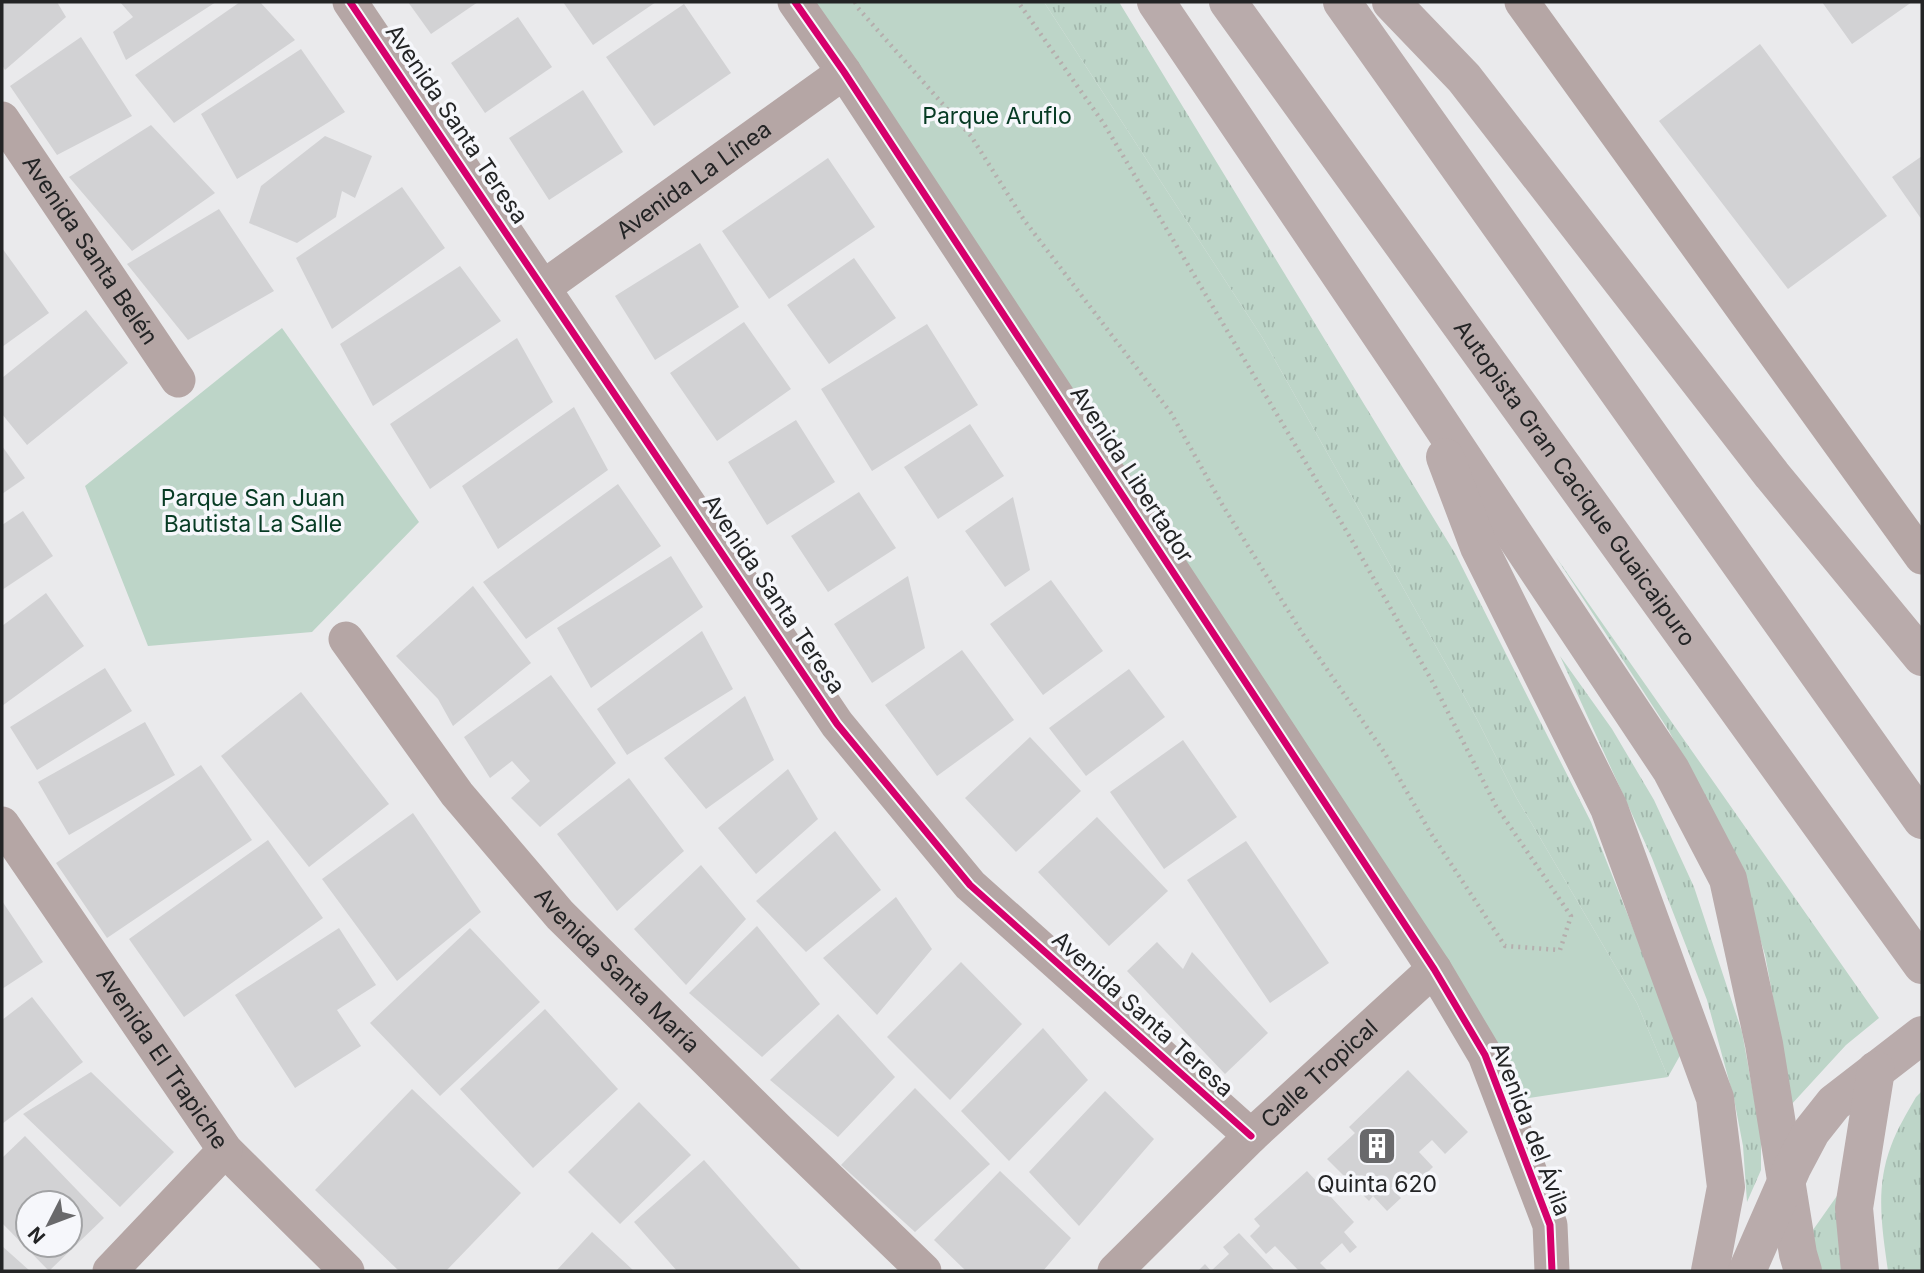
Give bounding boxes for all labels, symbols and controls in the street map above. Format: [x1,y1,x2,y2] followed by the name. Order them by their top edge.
[380,19,534,229] street label: Avenida Santa Teresa
[922,102,1072,130] park label: Parque Aruflo
[611,115,777,245] street label: Avenida La Línea
[17,150,164,350] street label: Avenida Santa Belén
[1448,315,1702,652] street label: Autopista Gran Cacique Guaicaipuro
[1064,380,1200,568] street label: Avenida Libertador
[161,484,345,538] park label: Parque San Juan Bautista La Salle
[697,489,851,699] street label: Avenida Santa Teresa
[529,882,706,1059] street label: Avenida Santa María
[1047,925,1239,1103] street label: Avenida Santa Teresa
[90,962,234,1155] street label: Avenida El Trapiche
[1255,1014,1383,1134] street label: Calle Tropical
[1485,1038,1577,1220] street label: Avenida del Ávila
[1356,1125,1398,1167] building icon: Quinta 620
[1317,1170,1437,1198] place label: Quinta 620
[14,1189,84,1259] north arrow
[23,1222,50,1248] text: N

